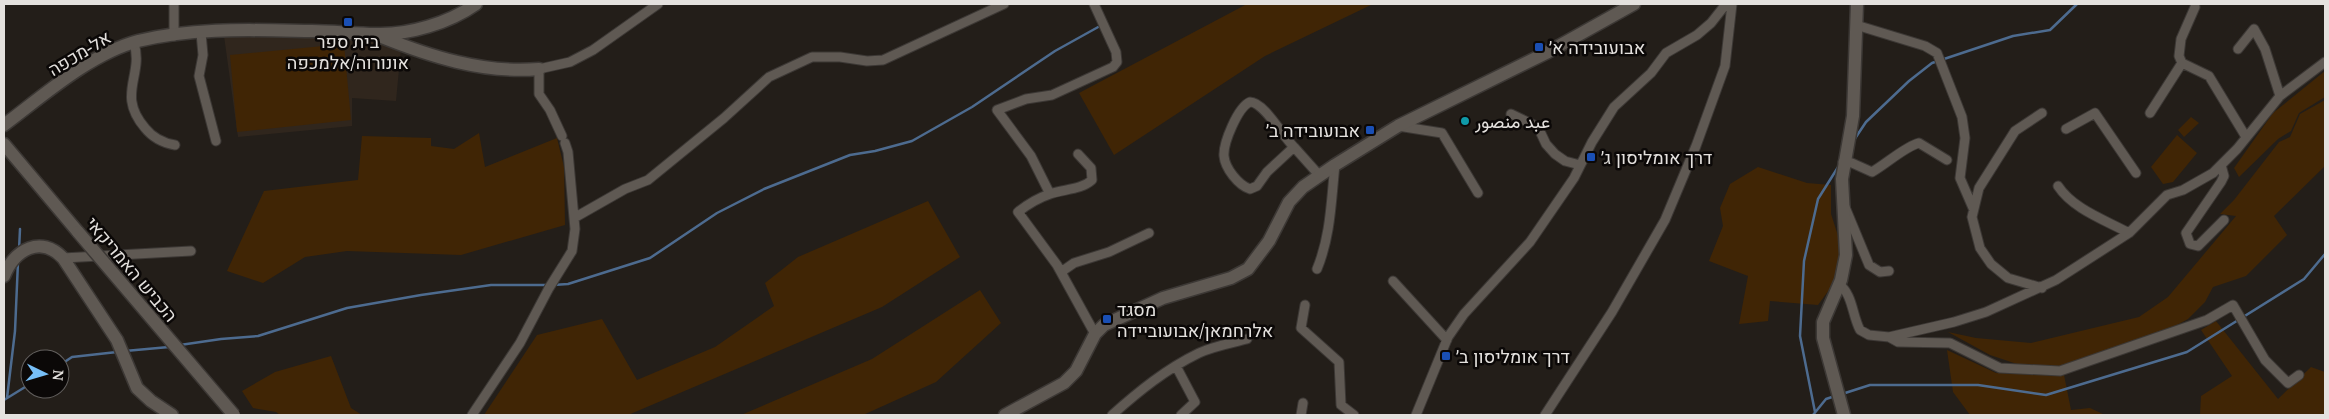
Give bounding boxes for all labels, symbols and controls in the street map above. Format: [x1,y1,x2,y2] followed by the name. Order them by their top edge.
[342,16,354,28] marker: בית ספר אונורוה/אלמכפה
[43,25,115,81] street label: אל-מכפה
[287,29,409,74] place label: בית ספר אונורוה/אלמכפה
[1549,35,1645,59] place label: אבועובידה א׳
[1533,41,1545,53] marker: אבועובידה א׳
[1474,109,1550,133] place label: عبد منصور
[1459,115,1471,127] marker: عبد منصور
[1266,118,1360,142] place label: אבועובידה ב׳
[1364,124,1376,136] marker: אבועובידה ב׳
[1601,145,1712,169] place label: דרך אומליסון ג׳
[1585,151,1597,163] marker: דרך אומליסון ג׳
[81,211,183,327] street label: הכביש האמריקאי
[1117,297,1273,342] place label: מסגד אלרחמאן/אבועוביידה
[1101,313,1113,325] marker: מסגד אלרחמאן/אבועוביידה
[1456,344,1570,368] place label: דרך אומליסון ב׳
[20,349,70,399] north arrow
[1440,350,1452,362] marker: דרך אומליסון ב׳
[49,369,68,382] text: N

